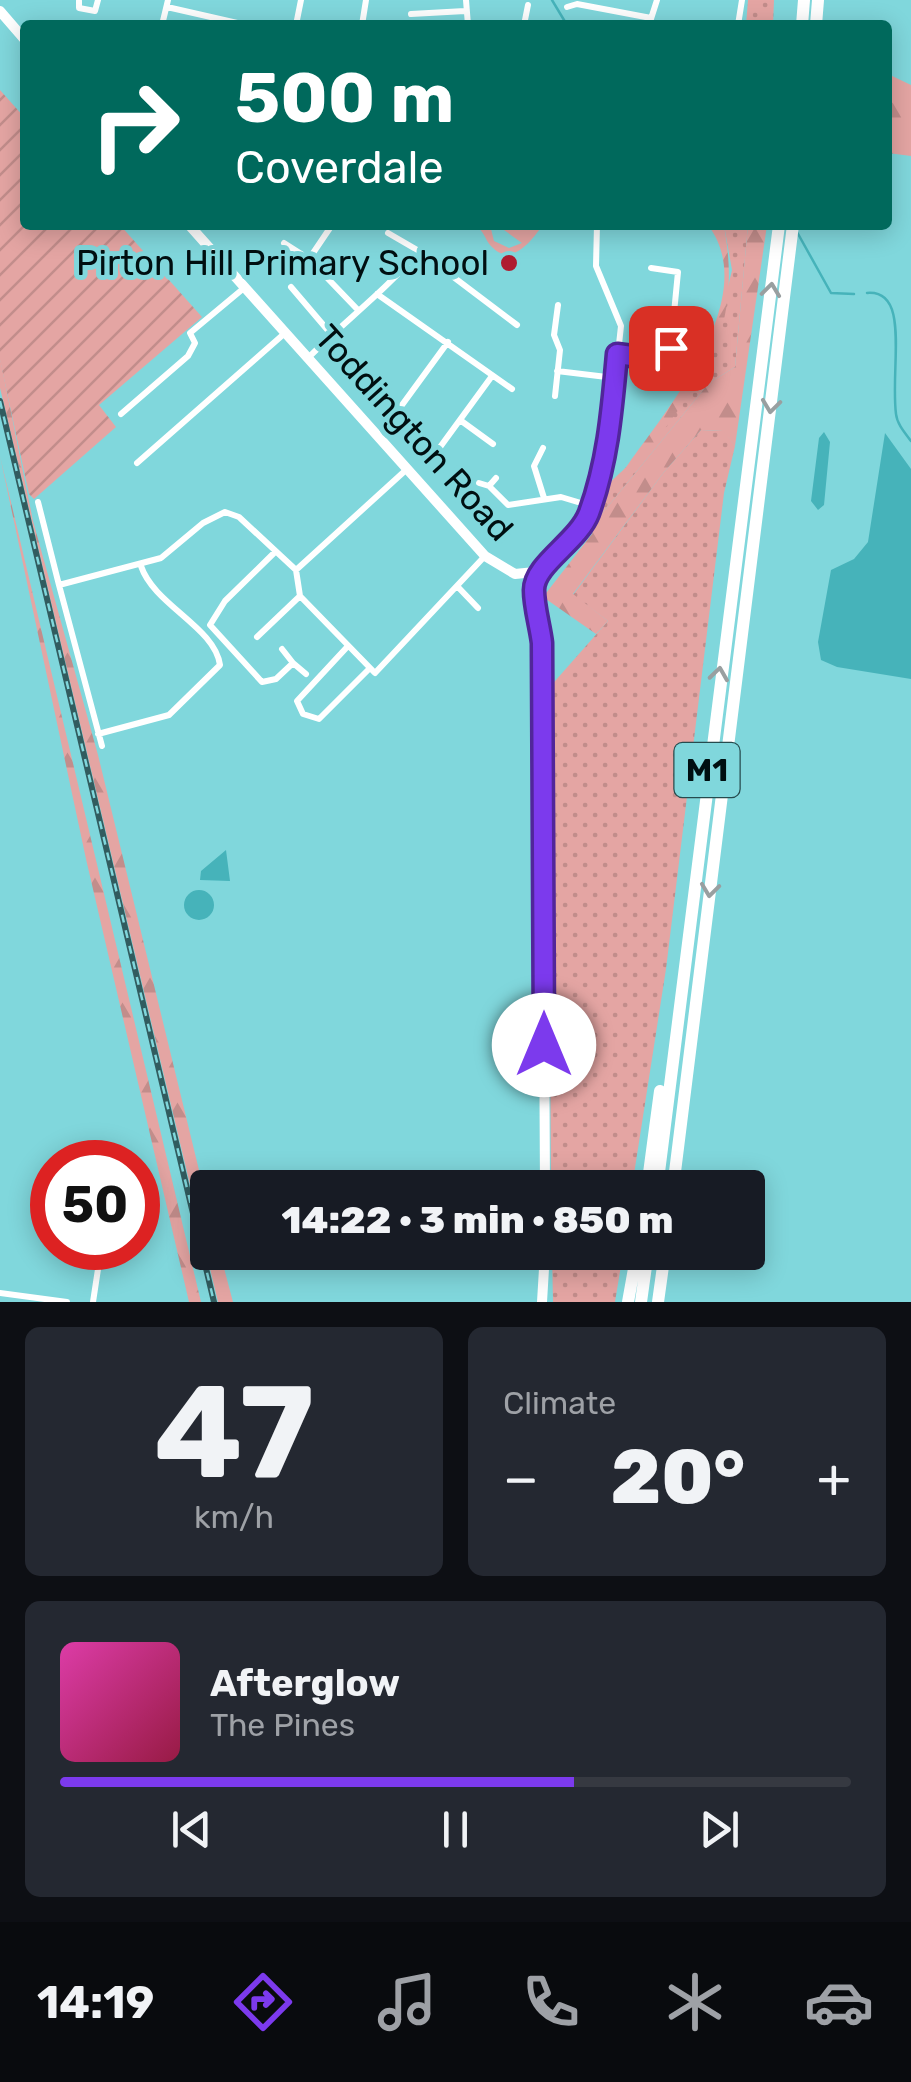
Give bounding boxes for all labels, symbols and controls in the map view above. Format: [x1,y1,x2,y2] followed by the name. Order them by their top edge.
[235,57,454,140] text: 500 m
[70,60,200,190] icon: right
[235,141,444,194] text: Coverdale
[76,242,489,284] place label: Pirton Hill Primary School
[498,252,520,274] marker: Pirton Hill Primary School
[759,282,780,298] one-way arrow
[629,306,714,391] pin
[306,316,522,550] street label: Toddington Road
[644,321,699,376] icon: arrive
[761,398,782,414] one-way arrow
[708,665,729,682] one-way arrow
[674,743,740,797] road number: M1
[700,882,721,898] one-way arrow
[492,993,596,1097] position arrow
[30,1140,160,1270] speed limit sign: 50
[281,1197,674,1243] text: 14:22 · 3 min · 850 m
[154,1355,314,1510] text: 47
[503,1384,616,1422] text: Climate
[610,1433,745,1522] text: 20°
[503,1446,539,1511] text: −
[817,1446,851,1511] text: +
[194,1498,274,1536] text: km/h
[210,1660,400,1706] text: Afterglow
[210,1706,355,1744] text: The Pines
[164,1802,219,1857] icon: previous
[428,1802,483,1857] icon: pause
[692,1802,747,1857] icon: next
[228,1967,298,2037] icon: directions
[372,1967,442,2037] icon: music
[516,1967,586,2037] icon: phone
[660,1967,730,2037] icon: climate
[804,1967,874,2037] icon: car
[37,1976,154,2029] text: 14:19

